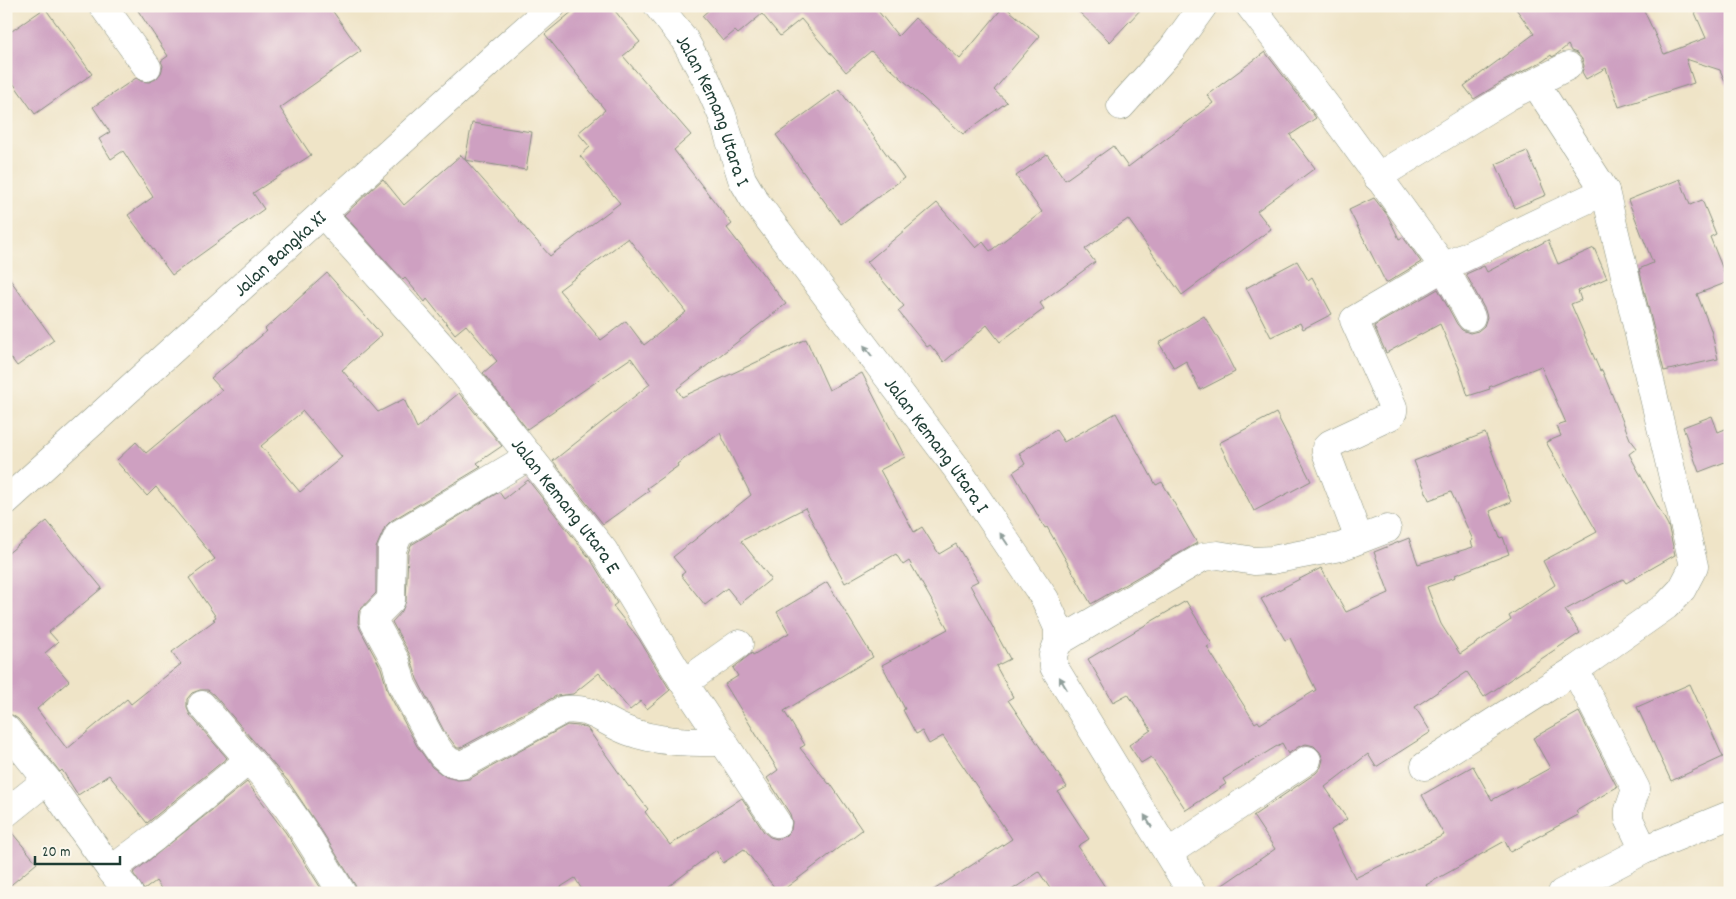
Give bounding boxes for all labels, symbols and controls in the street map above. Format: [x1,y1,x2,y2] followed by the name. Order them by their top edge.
[668,29,755,193] street label: Jalan Kemang Utara I
[228,205,334,305] street label: Jalan Bangka XI
[862,345,873,358] one-way arrow
[876,372,994,520] street label: Jalan Kemang Utara I
[503,433,626,580] street label: Jalan Kemang Utara E
[999,532,1009,546] one-way arrow
[1059,676,1068,689] one-way arrow
[1144,815,1153,828] one-way arrow
[35,834,120,866] scale bar
[42,842,70,864] text: 20 m

